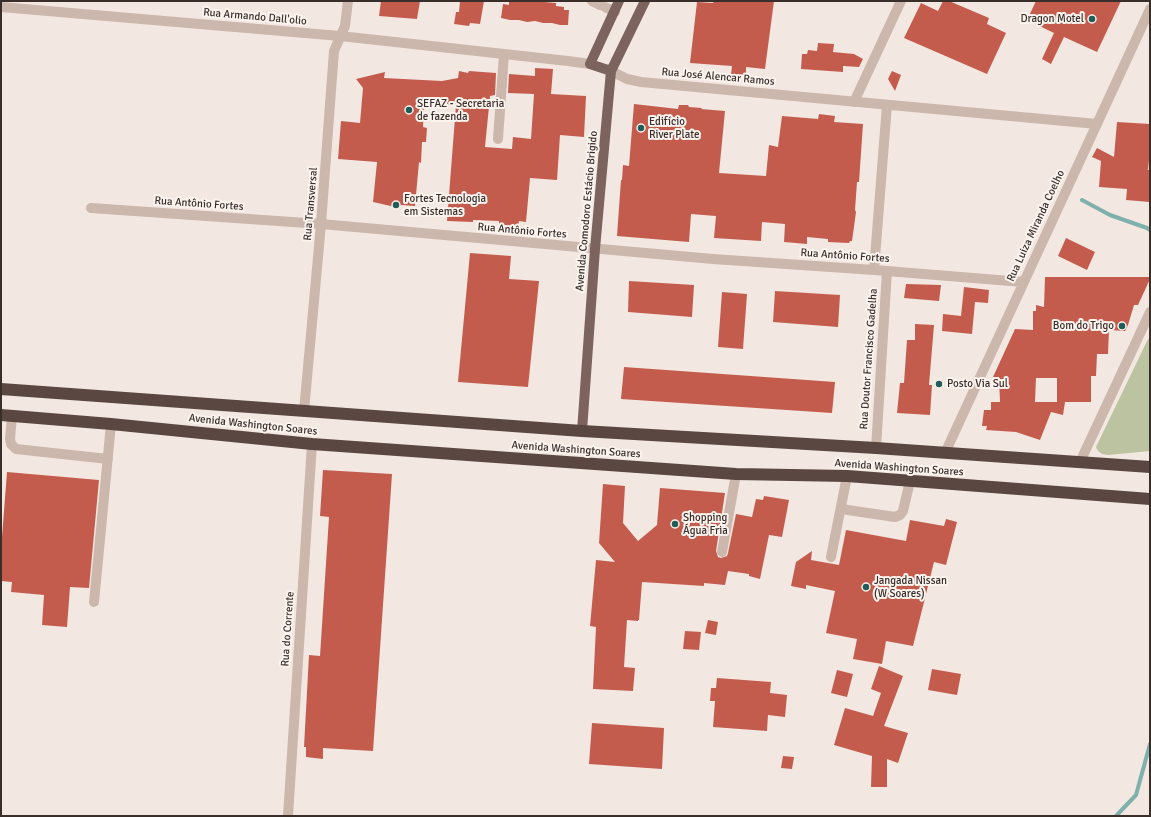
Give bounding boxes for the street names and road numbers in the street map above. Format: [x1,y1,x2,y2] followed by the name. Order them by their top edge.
[203,6,307,28] street label: Rua Armando Dall'olio
[661,65,775,89] street label: Rua José Alencar Ramos
[573,130,601,292] street label: Avenida Comodoro Estácio Brigido
[301,167,321,241] street label: Rua Transversal
[1004,168,1068,284] street label: Rua Luiza Miranda Coelho
[154,194,244,214] street label: Rua Antônio Fortes
[477,221,567,241] street label: Rua Antônio Fortes
[800,246,890,266] street label: Rua Antônio Fortes
[857,288,881,430] street label: Rua Doutor Francisco Gadelha
[188,412,318,438] street label: Avenida Washington Soares
[511,439,641,461] street label: Avenida Washington Soares
[834,457,964,479] street label: Avenida Washington Soares
[279,591,297,667] street label: Rua do Corrente

